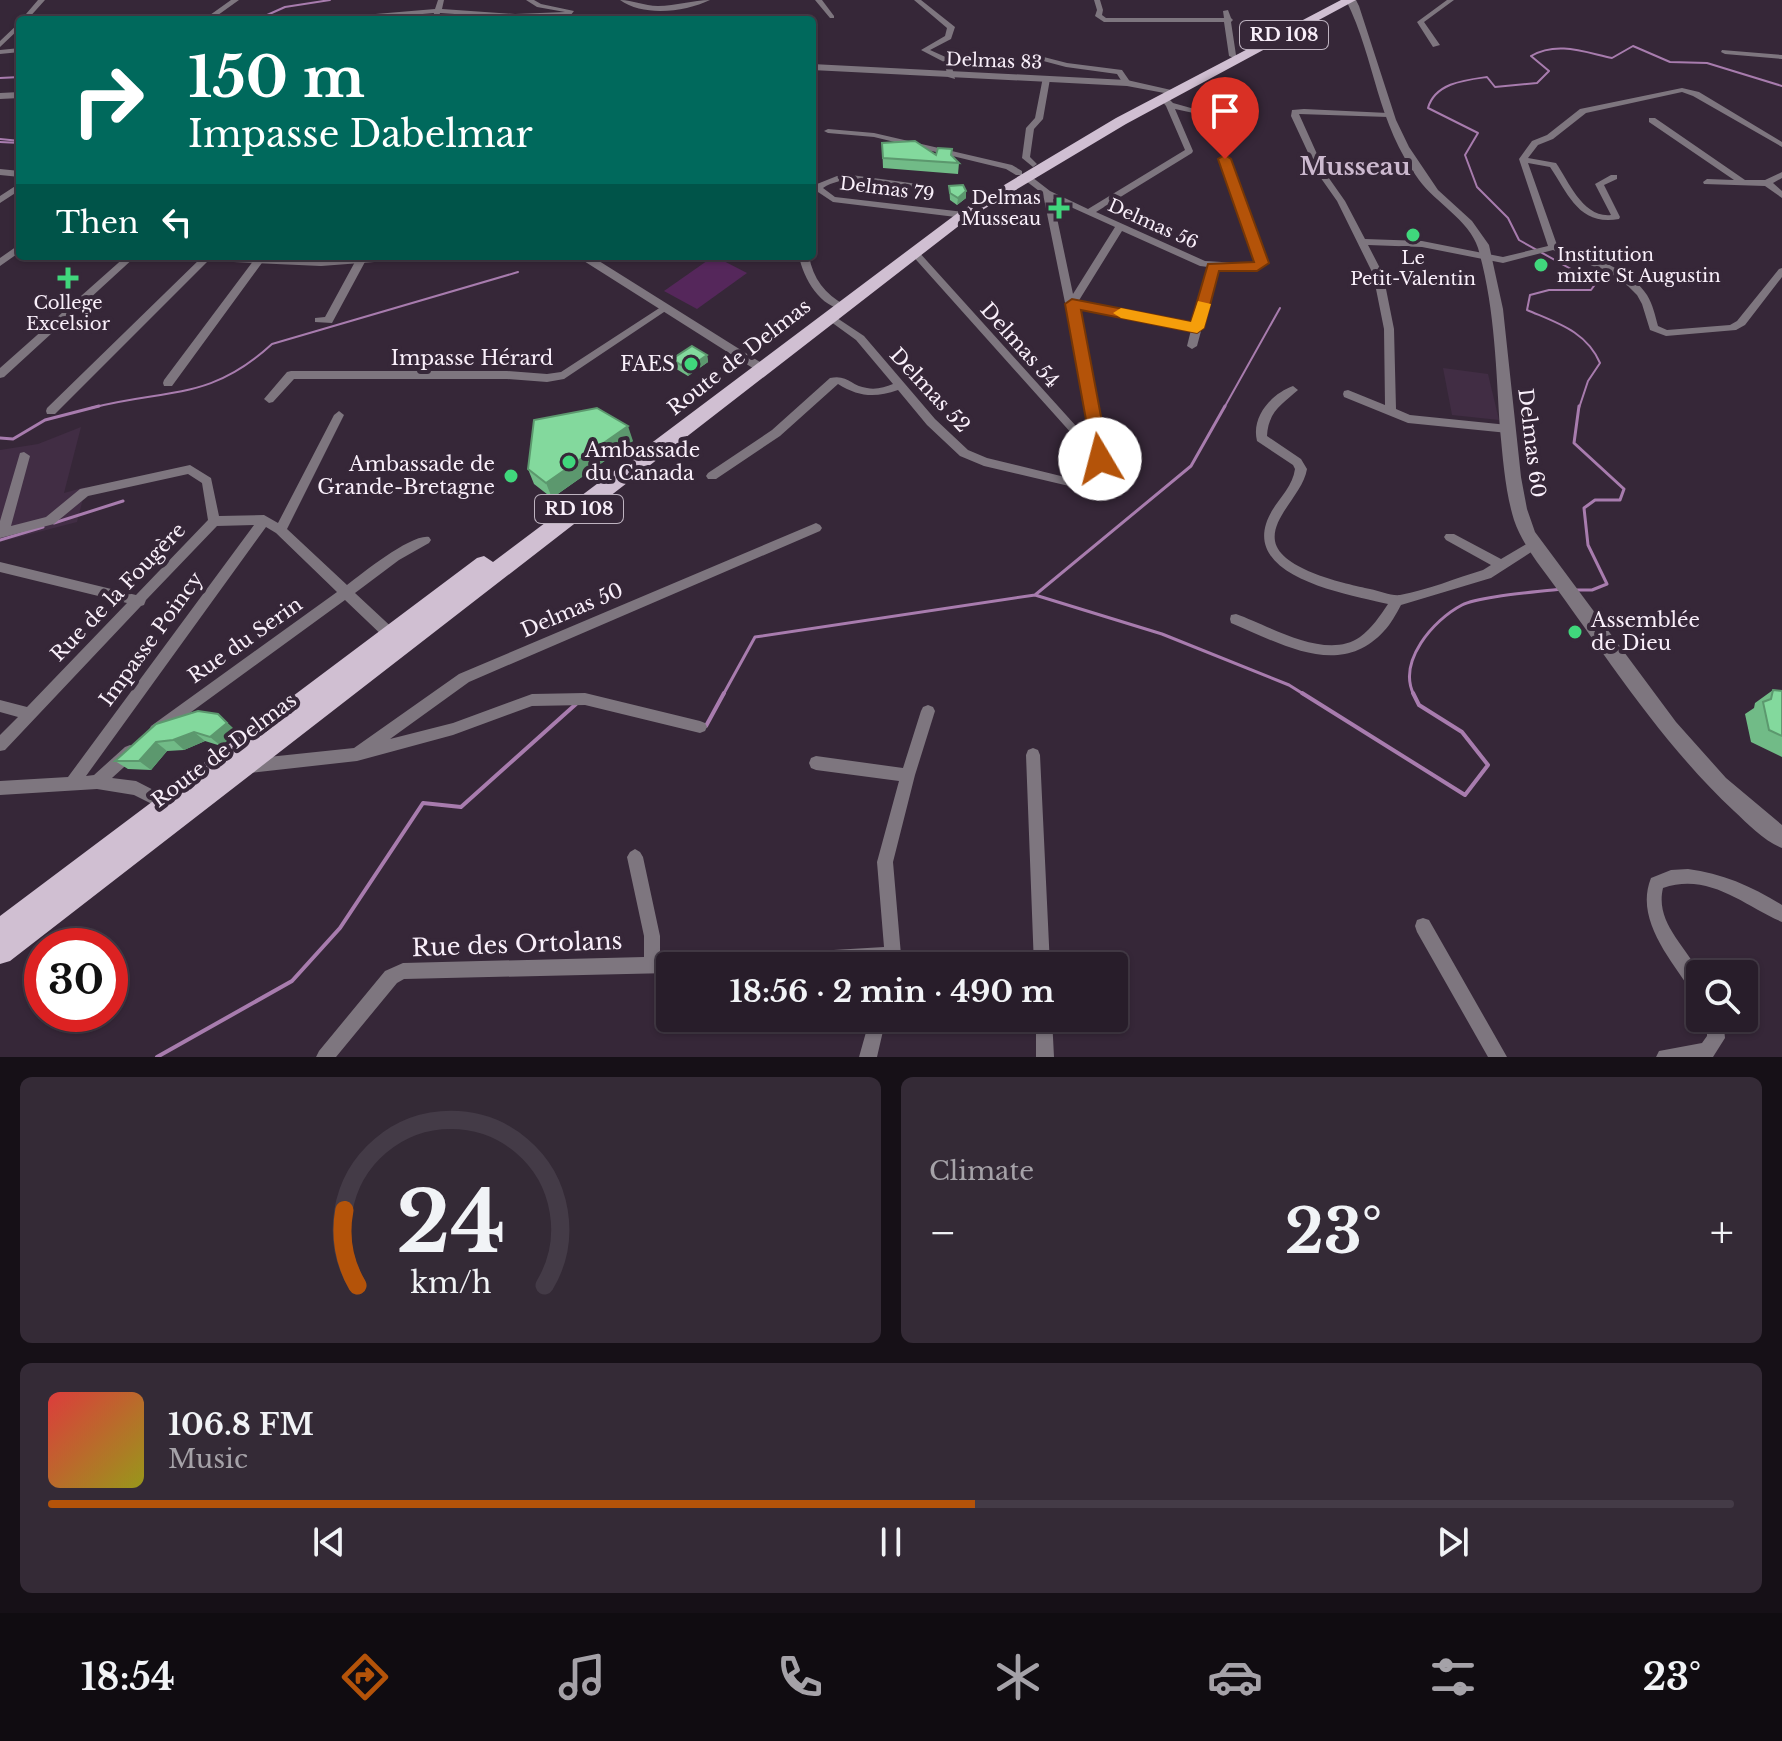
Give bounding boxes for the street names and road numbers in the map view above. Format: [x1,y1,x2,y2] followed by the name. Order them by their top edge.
[1240,21,1328,49] road number: RD 108
[945,48,1043,74] street label: Delmas 83
[838,172,936,206] street label: Delmas 79
[1104,194,1202,254] street label: Delmas 56
[663,294,815,420] street label: Route de Delmas
[976,298,1064,392] street label: Delmas 54
[885,343,975,437] street label: Delmas 52
[391,346,553,370] street label: Impasse Hérard
[1513,387,1551,499] street label: Delmas 60
[535,495,623,523] road number: RD 108
[46,518,190,666] street label: Rue de la Fougère
[94,567,208,711] street label: Impasse Poincy
[517,578,627,642] street label: Delmas 50
[183,592,307,688] street label: Rue du Serin
[147,688,301,812] street label: Route de Delmas
[411,926,623,962] street label: Rue des Ortolans

